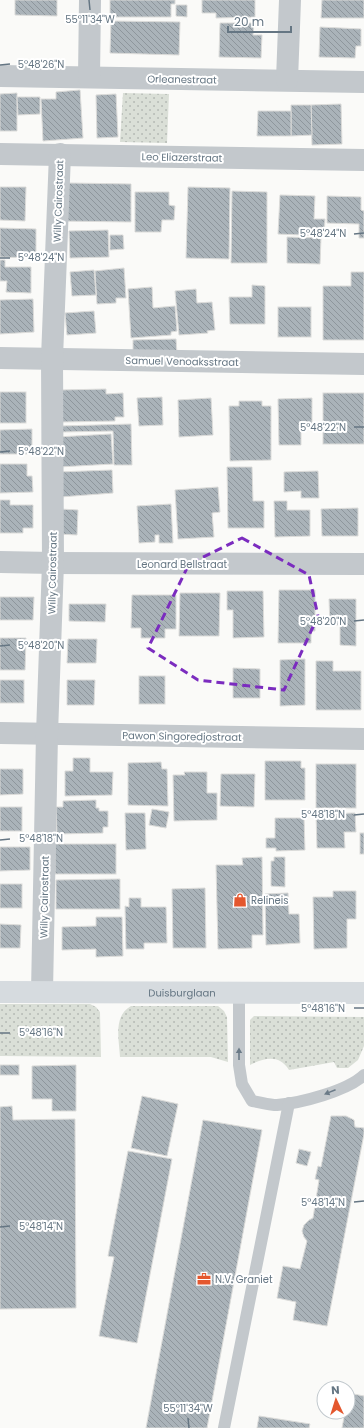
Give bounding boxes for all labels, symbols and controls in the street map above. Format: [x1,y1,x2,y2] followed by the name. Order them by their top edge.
[228,8,291,34] scale bar
[65,12,115,27] text: 55°11'34"W
[234,13,264,30] text: 20 m
[18,57,64,72] text: 5°48'26"N
[147,71,217,88] street label: Orleanestraat
[142,149,223,166] street label: Leo Eliazerstraat
[50,159,67,242] street label: Willy Cairostraat
[300,226,346,241] text: 5°48'24"N
[18,250,64,265] text: 5°48'24"N
[125,353,239,370] street label: Samuel Venoaksstraat
[300,420,346,435] text: 5°48'22"N
[18,444,64,459] text: 5°48'22"N
[44,531,61,614] street label: Willy Cairostraat
[137,557,227,572] street label: Leonard Bellstraat
[300,614,346,629] text: 5°48'20"N
[18,638,64,653] text: 5°48'20"N
[122,728,242,745] street label: Pawon Singoredjostraat
[301,807,345,822] text: 5°48'18"N
[19,831,63,846] text: 5°48'18"N
[36,855,53,938] street label: Willy Cairostraat
[232,892,248,908] shop icon: Relineis
[251,893,288,908] place label: Relineis
[148,985,216,1001] street label: Duisburglaan
[301,1001,345,1016] text: 5°48'16"N
[19,1025,63,1040] text: 5°48'16"N
[236,1047,242,1060] one-way arrow
[323,1090,335,1096] one-way arrow
[301,1195,345,1210] text: 5°48'14"N
[19,1219,63,1234] text: 5°48'14"N
[196,1271,212,1287] office icon: N.V. Graniet
[215,1272,273,1287] place label: N.V. Graniet
[316,1380,356,1420] north arrow
[331,1382,340,1398] text: N
[163,1401,213,1416] text: 55°11'34"W

